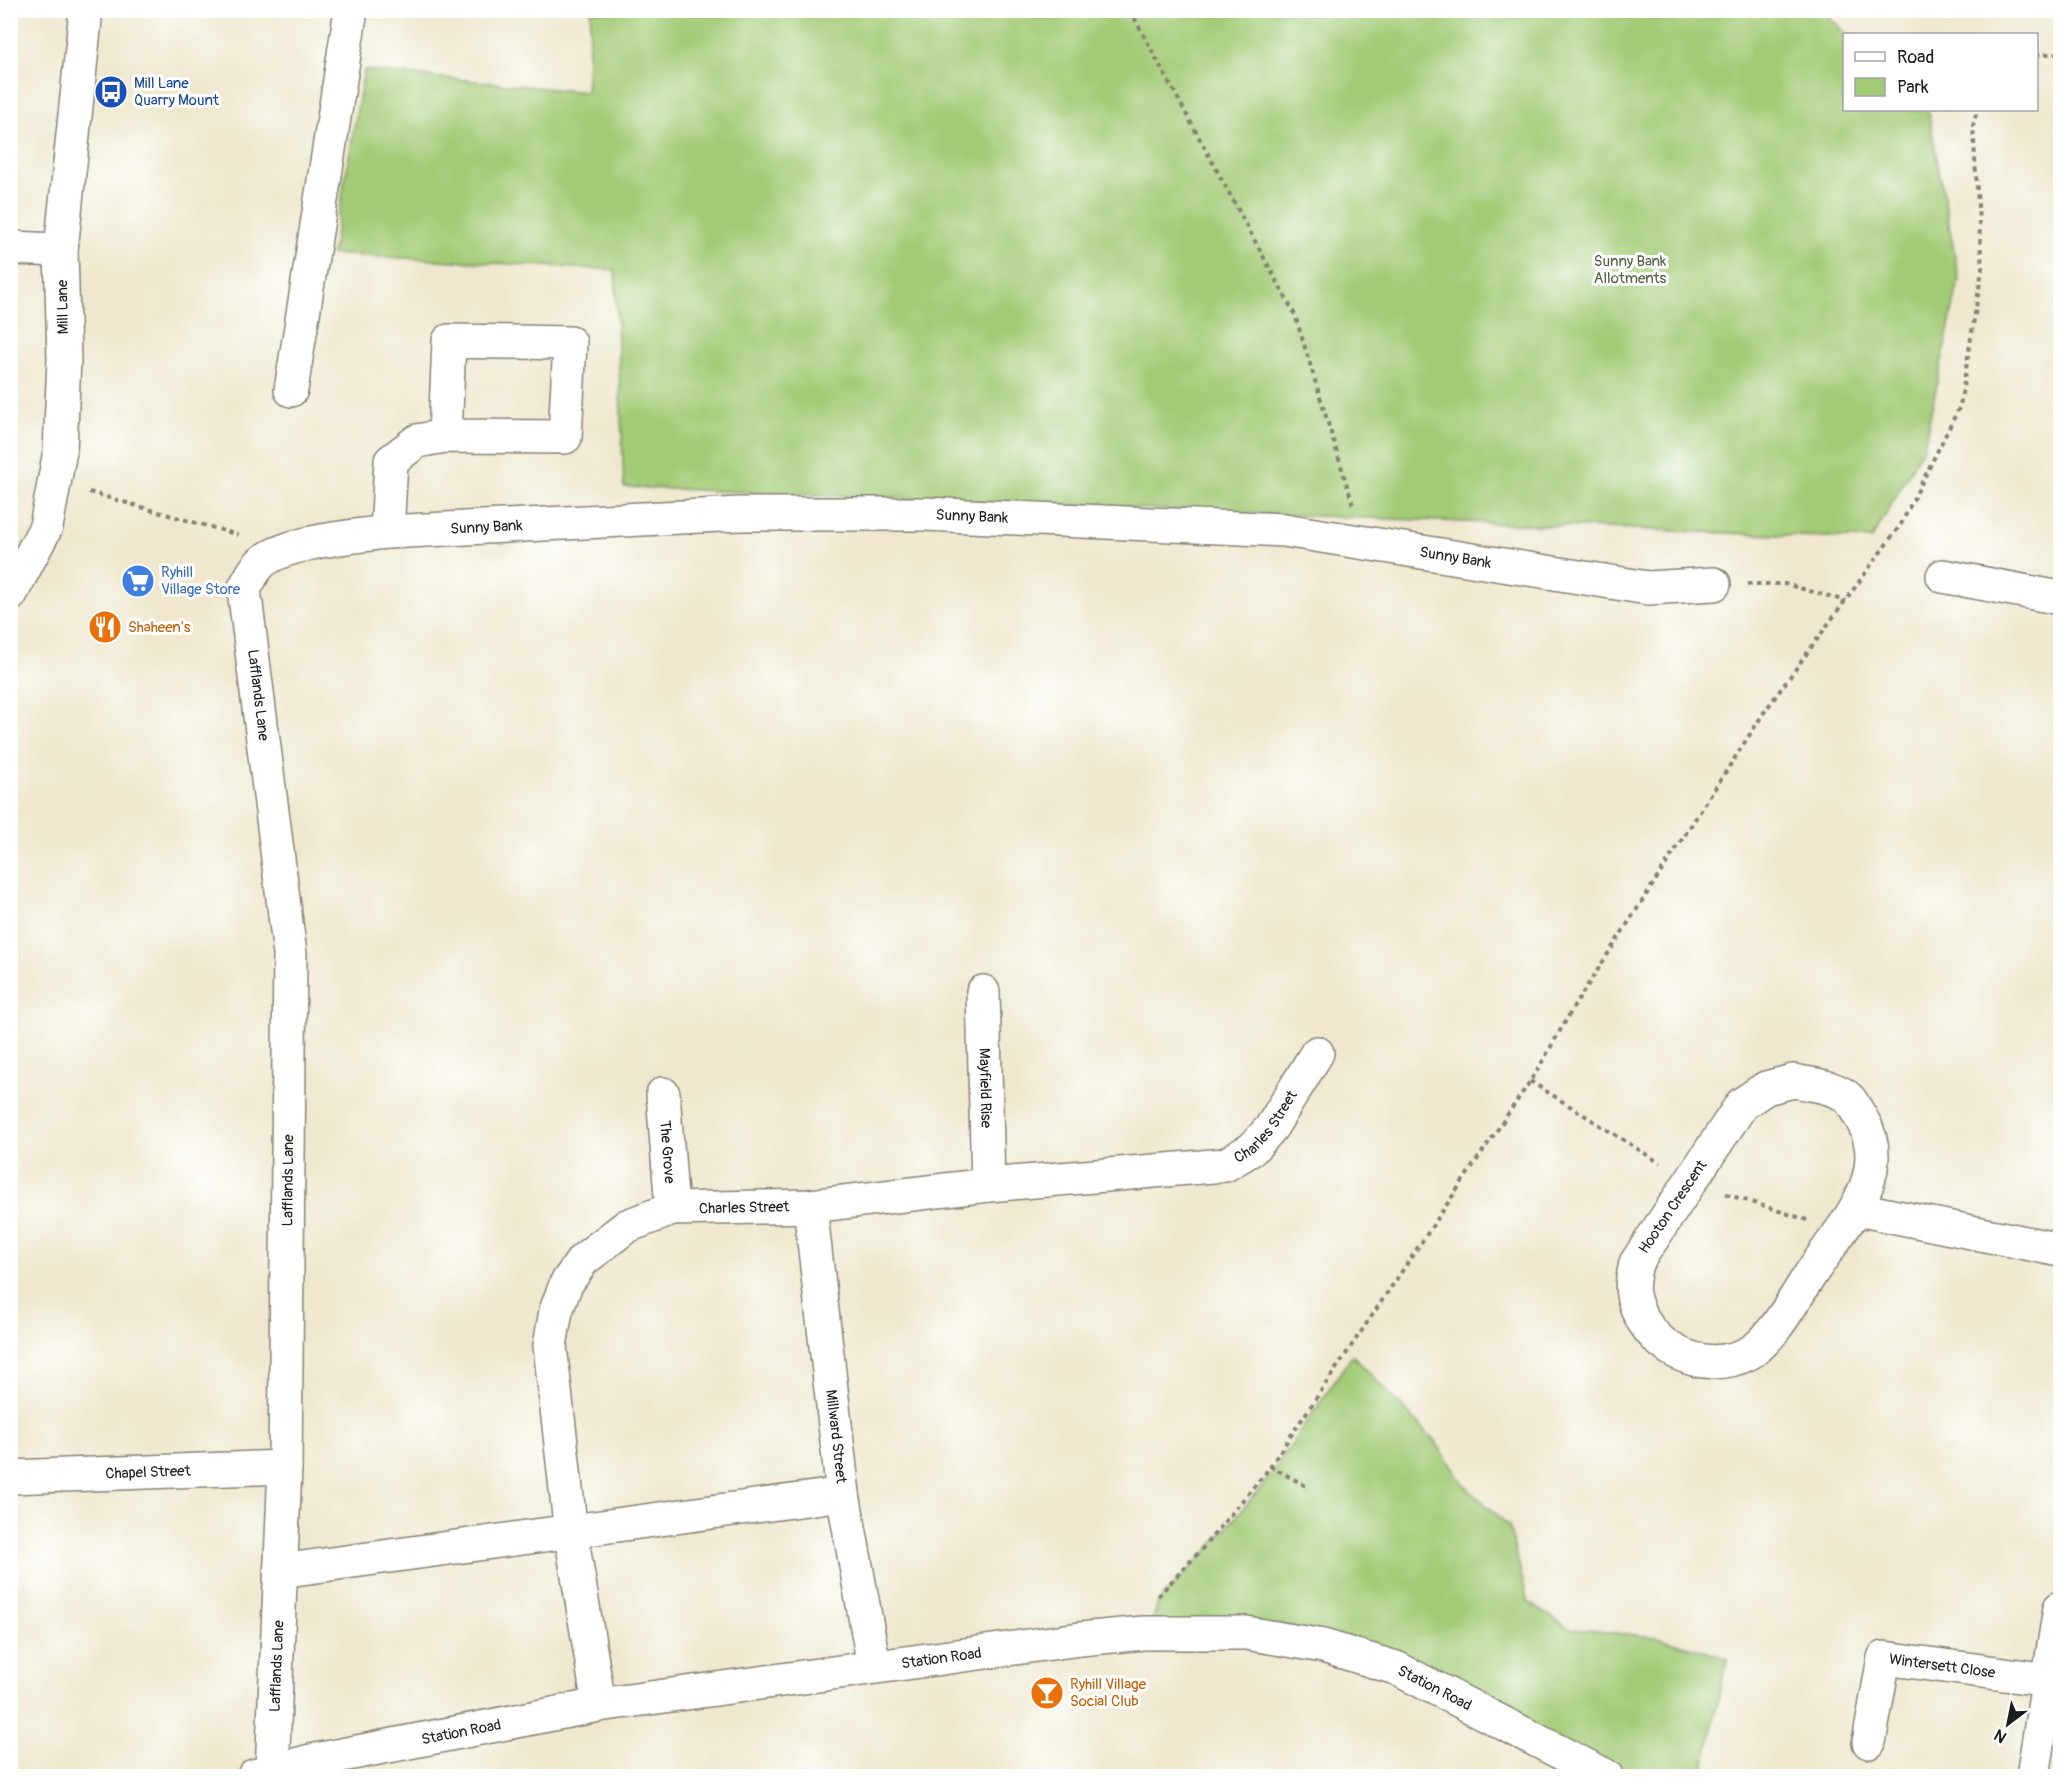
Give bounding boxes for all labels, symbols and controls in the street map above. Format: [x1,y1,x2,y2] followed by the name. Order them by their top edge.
[1843,33,2038,111] legend
[1897,46,1934,69] text: Road
[93,74,129,110] bus stop icon: Mill Lane Quarry Mount
[134,74,220,110] place label: Mill Lane Quarry Mount
[1897,76,1929,99] text: Park
[1594,252,1667,288] park label: Sunny Bank Allotments
[53,279,73,335] street label: Mill Lane
[935,505,1009,527] street label: Sunny Bank
[450,516,524,538] street label: Sunny Bank
[1418,542,1493,573] street label: Sunny Bank
[120,563,156,599] supermarket icon: Ryhill Village Store
[161,563,241,599] place label: Ryhill Village Store
[87,609,123,645] restaurant icon: Shaheen's
[128,618,191,637] place label: Shaheen's
[243,648,273,742] street label: Lafflands Lane
[975,1048,996,1129] street label: Mayfield Rise
[1230,1086,1302,1167] street label: Charles Street
[656,1120,680,1185] street label: The Grove
[278,1134,298,1226] street label: Lafflands Lane
[1635,1156,1712,1257] street label: Hooton Crescent
[699,1197,790,1218] street label: Charles Street
[822,1389,851,1485] street label: Millward Street
[105,1461,192,1483] street label: Chapel Street
[265,1619,288,1713] street label: Lafflands Lane
[900,1643,983,1673] street label: Station Road
[1888,1649,1997,1682] street label: Wintersett Close
[1394,1661,1475,1715] street label: Station Road
[1029,1675,1065,1711] bar icon: Ryhill Village Social Club
[1070,1675,1147,1711] place label: Ryhill Village Social Club
[1978,1694,2038,1754] north arrow
[420,1715,503,1749] street label: Station Road
[1991,1724,2010,1747] text: N

